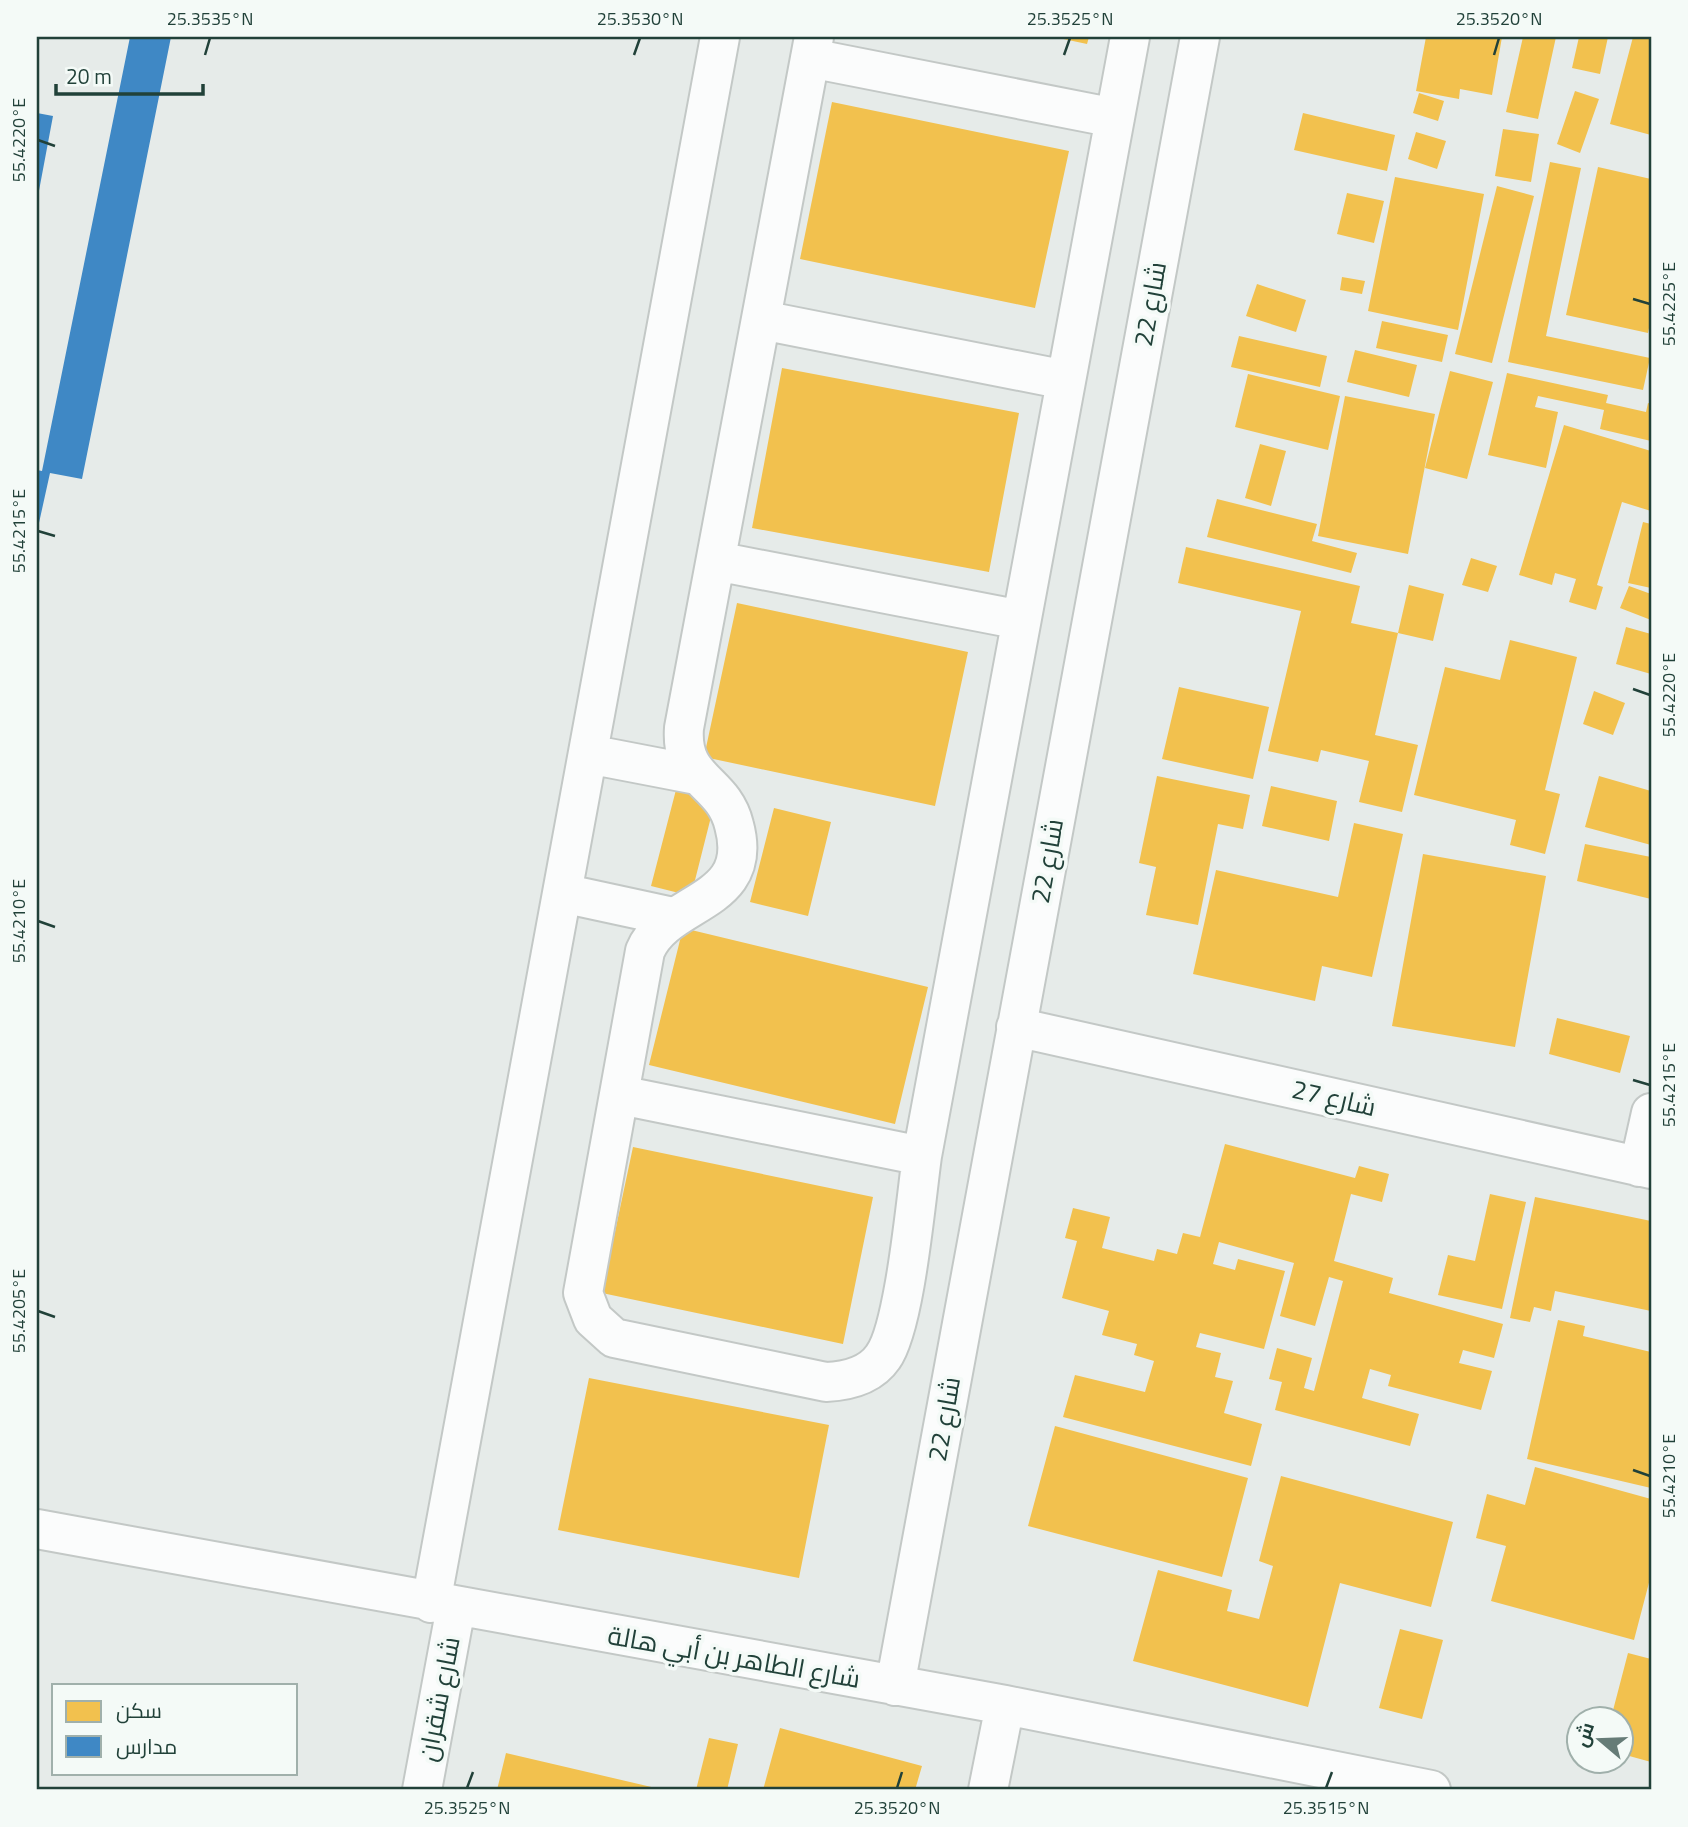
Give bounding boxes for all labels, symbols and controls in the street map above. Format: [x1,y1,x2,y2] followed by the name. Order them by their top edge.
[167,5,253,32] text: 25.3535°N
[597,5,683,32] text: 25.3530°N
[1027,5,1113,32] text: 25.3525°N
[1456,5,1542,32] text: 25.3520°N
[56,52,203,96] scale bar
[66,60,112,92] text: 20 m
[5,98,32,182] text: 55.4220°E
[1123,259,1176,349] street label: شارع 22
[1655,262,1682,346] text: 55.4225°E
[5,489,32,573] text: 55.4215°E
[1655,653,1682,737] text: 55.4220°E
[1020,816,1073,906] street label: شارع 22
[5,879,32,963] text: 55.4210°E
[1655,1043,1682,1127] text: 55.4215°E
[1288,1069,1380,1126] street label: شارع 27
[5,1269,32,1353] text: 55.4205°E
[917,1374,970,1464] street label: شارع 22
[1655,1434,1682,1518] text: 55.4210°E
[604,1615,863,1700] street label: شارع الطاهر بن أبي هالة
[407,1633,470,1765] street label: شارع شقران
[52,1684,298,1774] legend
[116,1694,162,1726] text: سكن
[1566,1704,1636,1774] north arrow
[1566,1718,1601,1751] text: ش
[116,1730,177,1762] text: مدارس
[424,1794,510,1821] text: 25.3525°N
[854,1794,940,1821] text: 25.3520°N
[1283,1794,1369,1821] text: 25.3515°N

